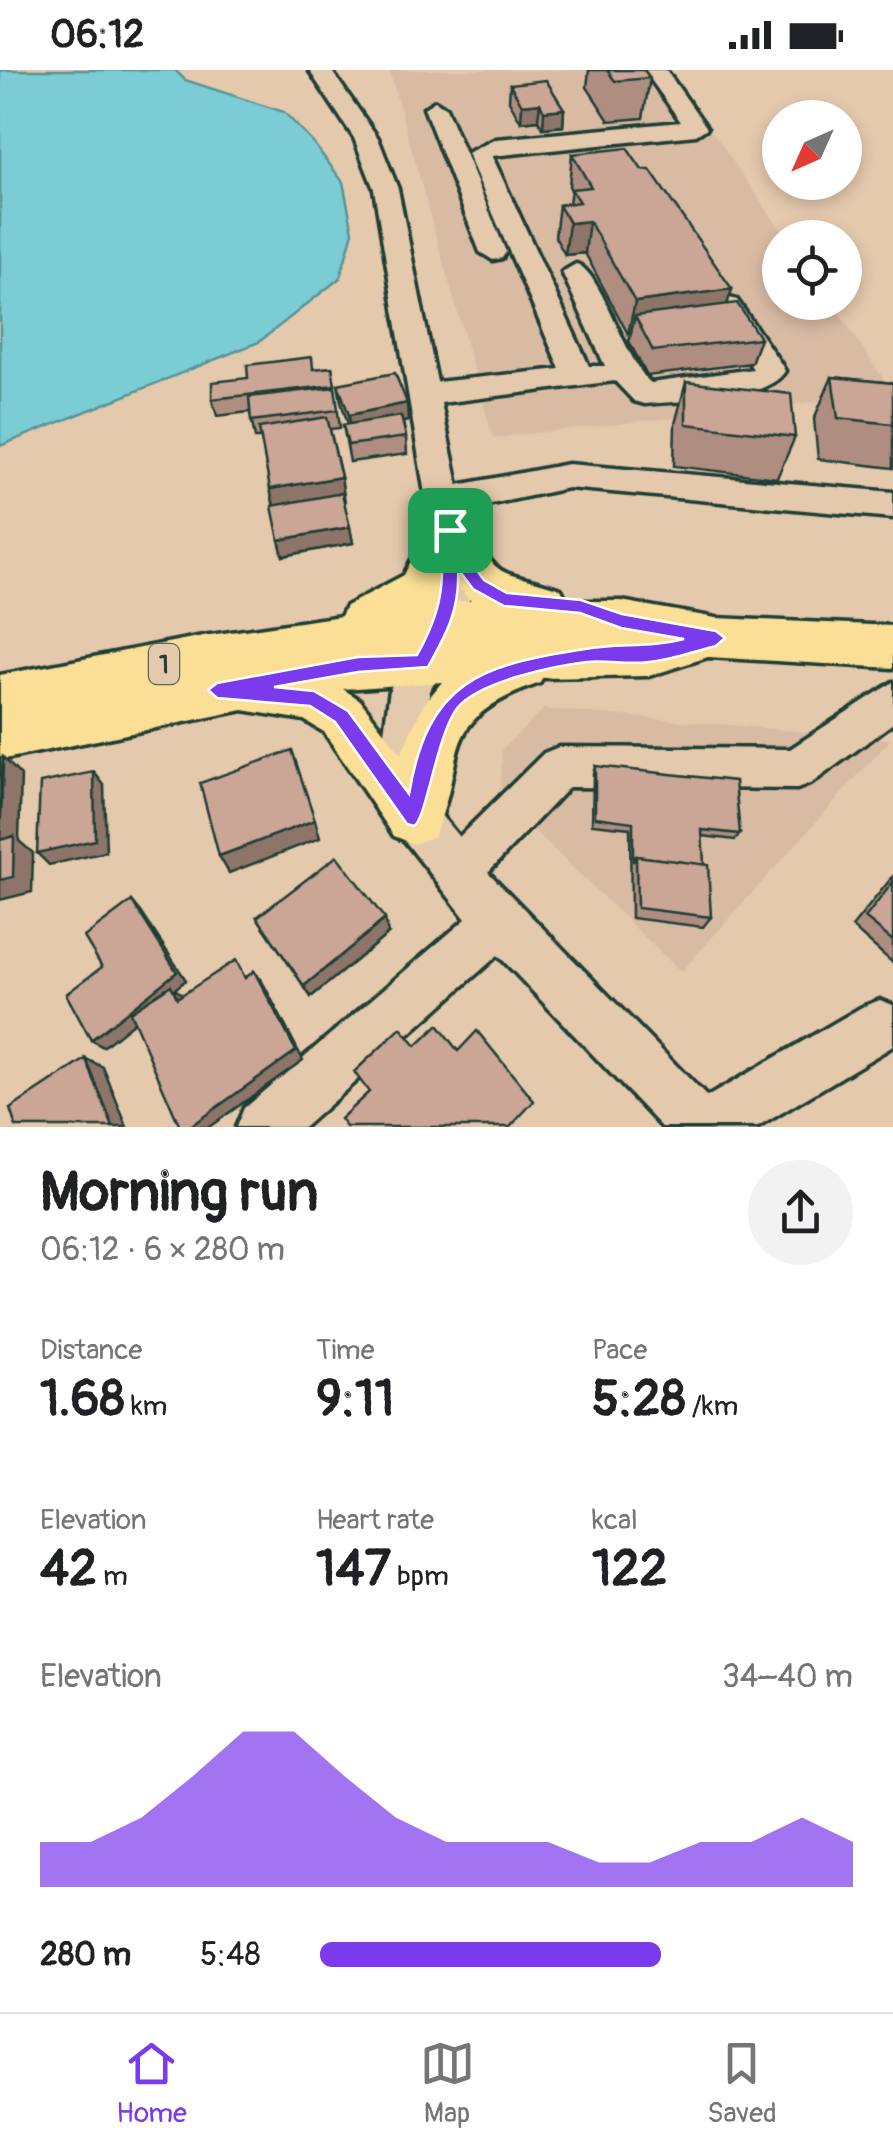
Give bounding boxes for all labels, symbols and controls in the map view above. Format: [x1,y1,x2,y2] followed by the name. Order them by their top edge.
[50,11,144,59] text: 06:12
[762,100,862,200] north arrow
[762,100,862,320] map controls
[762,220,862,320] button: locate
[408,488,493,573] pin
[423,503,478,558] icon: arrive
[149,644,179,684] road number: 1
[40,1158,318,1227] text: Morning run
[748,1160,853,1265] button: share
[40,1230,285,1270] text: 06:12 · 6 × 280 m
[40,1333,142,1368] text: Distance
[316,1333,375,1368] text: Time
[592,1333,647,1368] text: Pace
[40,1368,125,1431] text: 1.68
[316,1368,394,1431] text: 9:11
[592,1368,686,1431] text: 5:28
[125,1389,167,1424] text: km
[686,1389,738,1424] text: /km
[40,1503,147,1538] text: Elevation
[316,1503,434,1538] text: Heart rate
[592,1503,638,1538] text: kcal
[40,1538,97,1601] text: 42
[316,1538,391,1601] text: 147
[592,1538,667,1601] text: 122
[97,1559,128,1594] text: m
[391,1559,449,1594] text: bpm
[40,1657,162,1697] text: Elevation
[722,1657,853,1697] text: 34–40 m
[40,1935,131,1975] text: 280 m
[200,1935,261,1975] text: 5:48
[116,2036,187,2131] tab: Home
[420,2036,475,2131] tab: Map
[707,2036,777,2131] tab: Saved

